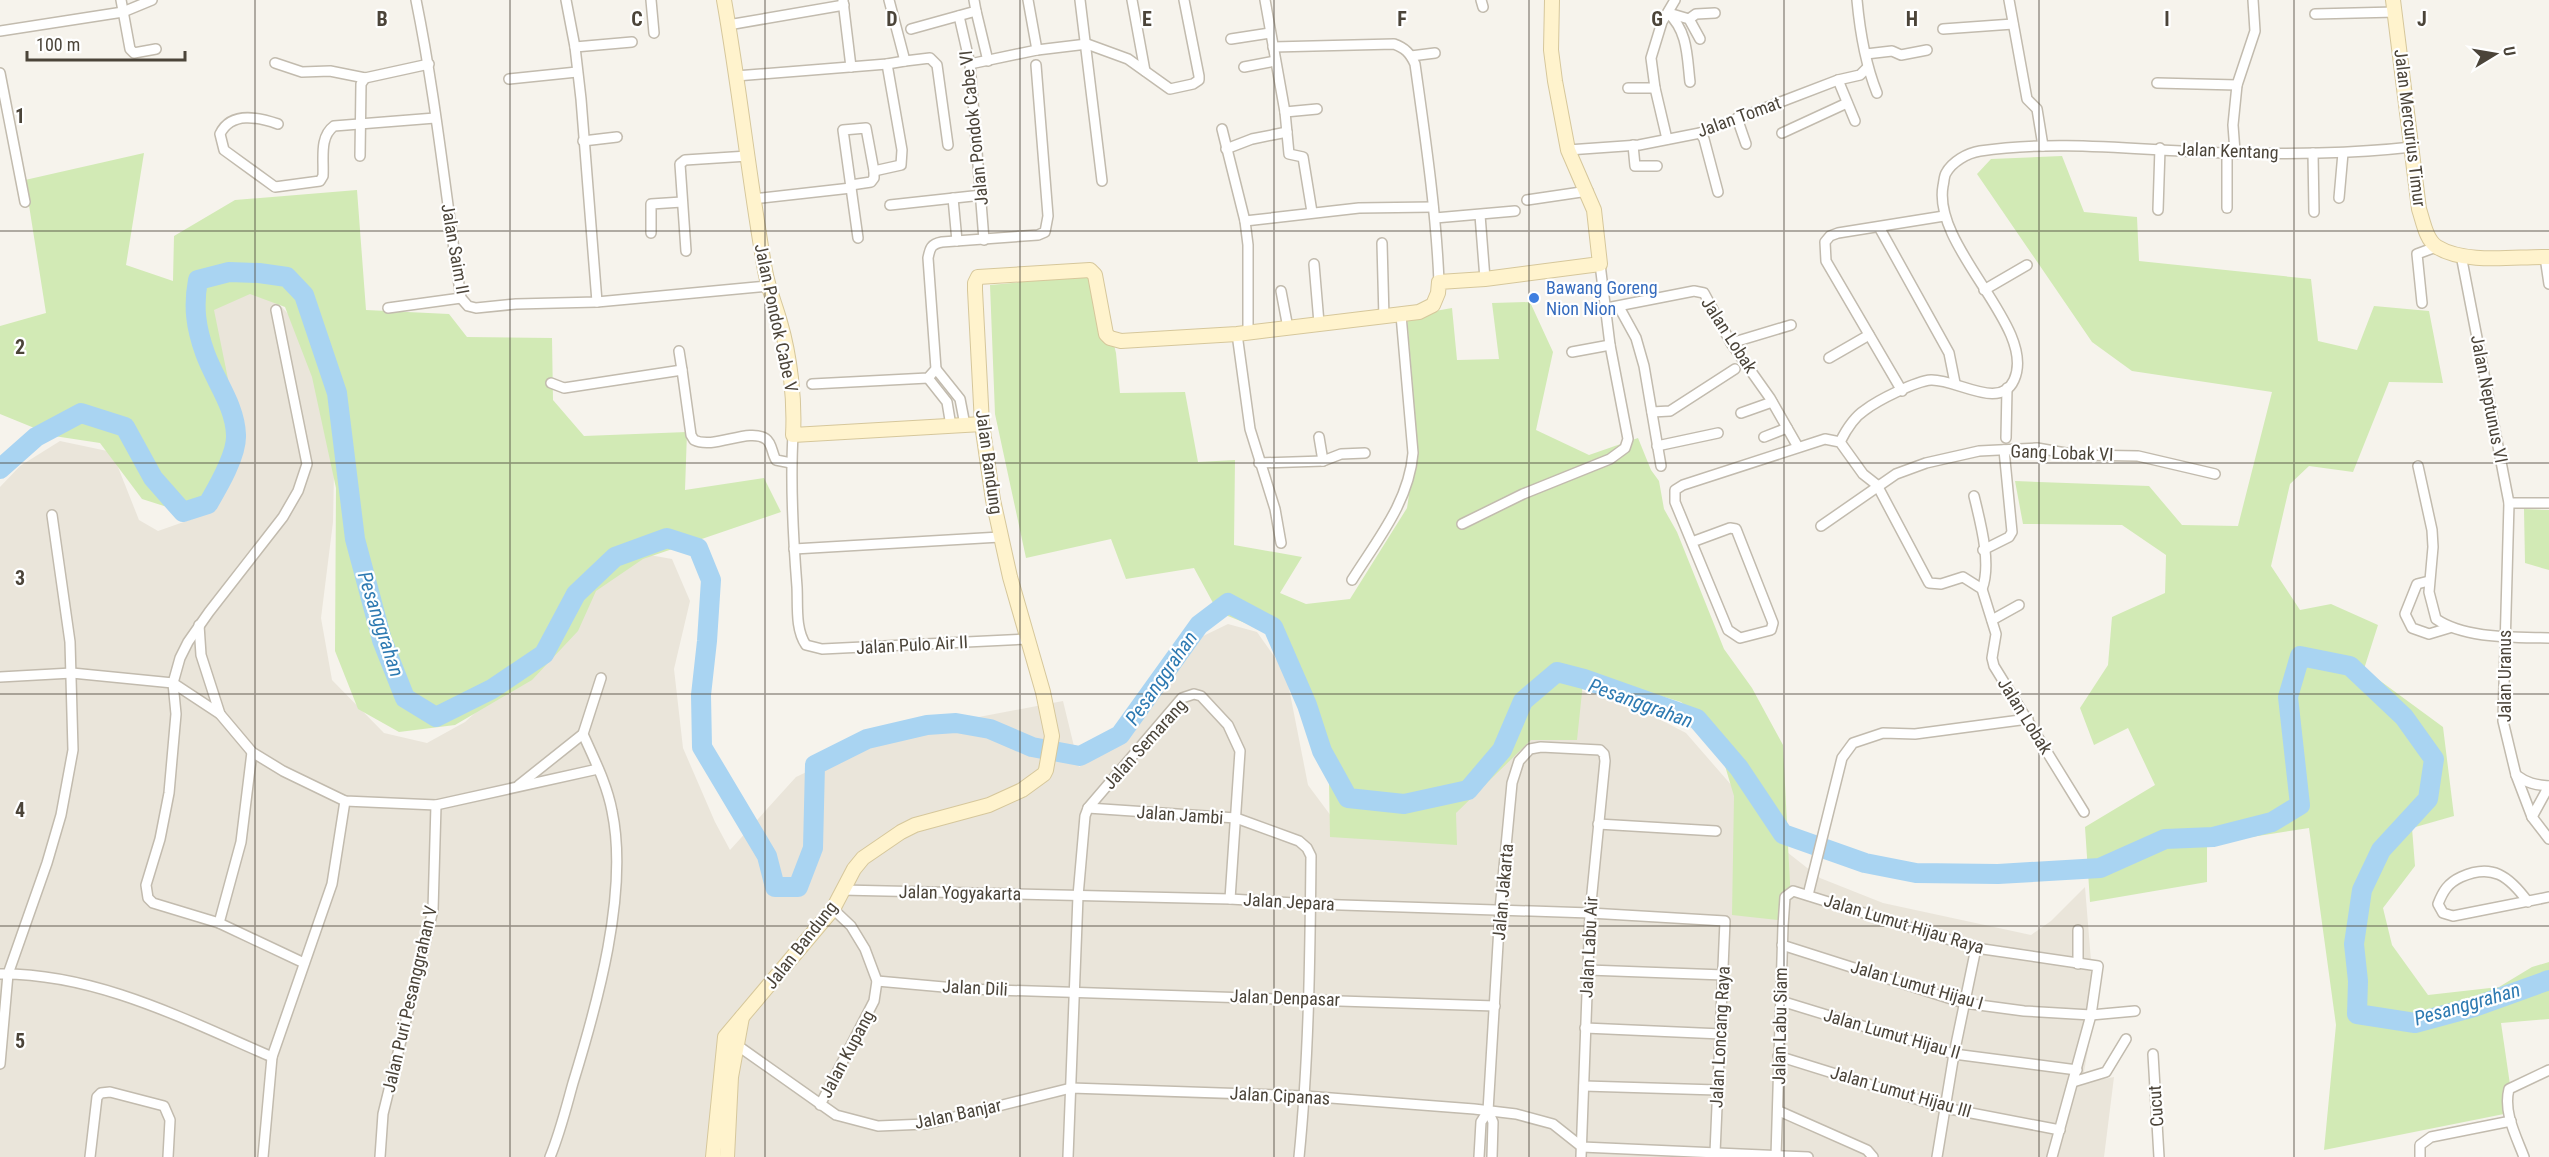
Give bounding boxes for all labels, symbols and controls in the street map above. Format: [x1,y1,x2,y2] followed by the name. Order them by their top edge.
[376,7,388,31] text: B
[631,7,643,31] text: C
[886,7,898,31] text: D
[1142,7,1152,31] text: E
[1397,7,1407,31] text: F
[1651,7,1663,31] text: G
[1906,7,1918,31] text: H
[2164,7,2170,31] text: I
[2417,7,2427,31] text: J
[27,24,184,62] scale bar
[2465,24,2525,84] north arrow
[36,34,80,55] text: 100 m
[2499,45,2519,58] text: U
[2390,48,2431,209] street label: Jalan Mercurius Timur
[955,50,992,207] street label: Jalan Pondok Cabe VI
[1694,92,1784,141] street label: Jalan Tomat
[15,104,25,128] text: 1
[2177,138,2279,163] street label: Jalan Kentang
[437,202,474,296] street label: Jalan Saim II
[751,242,802,394] street label: Jalan Pondok Cabe V
[1546,277,1658,319] place label: Bawang Goreng Nion Nion
[1527,291,1541,305] marker: Bawang Goreng Nion Nion
[1697,293,1762,377] street label: Jalan Lobak
[2467,333,2512,465] street label: Jalan Neptunus VI
[15,335,25,359] text: 2
[972,408,1007,516] street label: Jalan Bandung
[2010,440,2114,465] street label: Gang Lobak VI
[15,566,25,590] text: 3
[353,568,409,680] water label: Pesanggrahan
[1120,626,1202,730] water label: Pesanggrahan
[2494,630,2515,722] street label: Jalan Uranus
[855,631,968,658] street label: Jalan Pulo Air II
[1586,673,1696,733] water label: Pesanggrahan
[1994,674,2057,758] street label: Jalan Lobak
[1099,694,1191,793] street label: Jalan Semarang
[15,798,25,822] text: 4
[1136,801,1224,828] street label: Jalan Jambi
[1488,843,1517,941] street label: Jalan Jakarta
[899,881,1021,904] street label: Jalan Yogyakarta
[1243,889,1335,914] street label: Jalan Jepara
[1822,889,1987,958] street label: Jalan Lumut Hijau Raya
[1575,895,1602,998] street label: Jalan Labu Air
[760,897,841,993] street label: Jalan Bandung
[378,903,441,1094] street label: Jalan Puri Pesanggrahan V
[1848,956,1986,1013] street label: Jalan Lumut Hijau I
[1705,966,1734,1108] street label: Jalan Loncang Raya
[1768,967,1791,1085] street label: Jalan Labu Siam
[942,975,1008,1000] street label: Jalan Dili
[2411,977,2523,1031] water label: Pesanggrahan
[1230,985,1341,1010] street label: Jalan Denpasar
[1821,1004,1963,1063] street label: Jalan Lumut Hijau II
[815,1006,878,1101] street label: Jalan Kupang
[15,1029,25,1053] text: 5
[1828,1061,1974,1122] street label: Jalan Lumut Hijau III
[1229,1082,1331,1109] street label: Jalan Cipanas
[2144,1085,2167,1127] street label: Cucut
[913,1094,1004,1133] street label: Jalan Banjar

